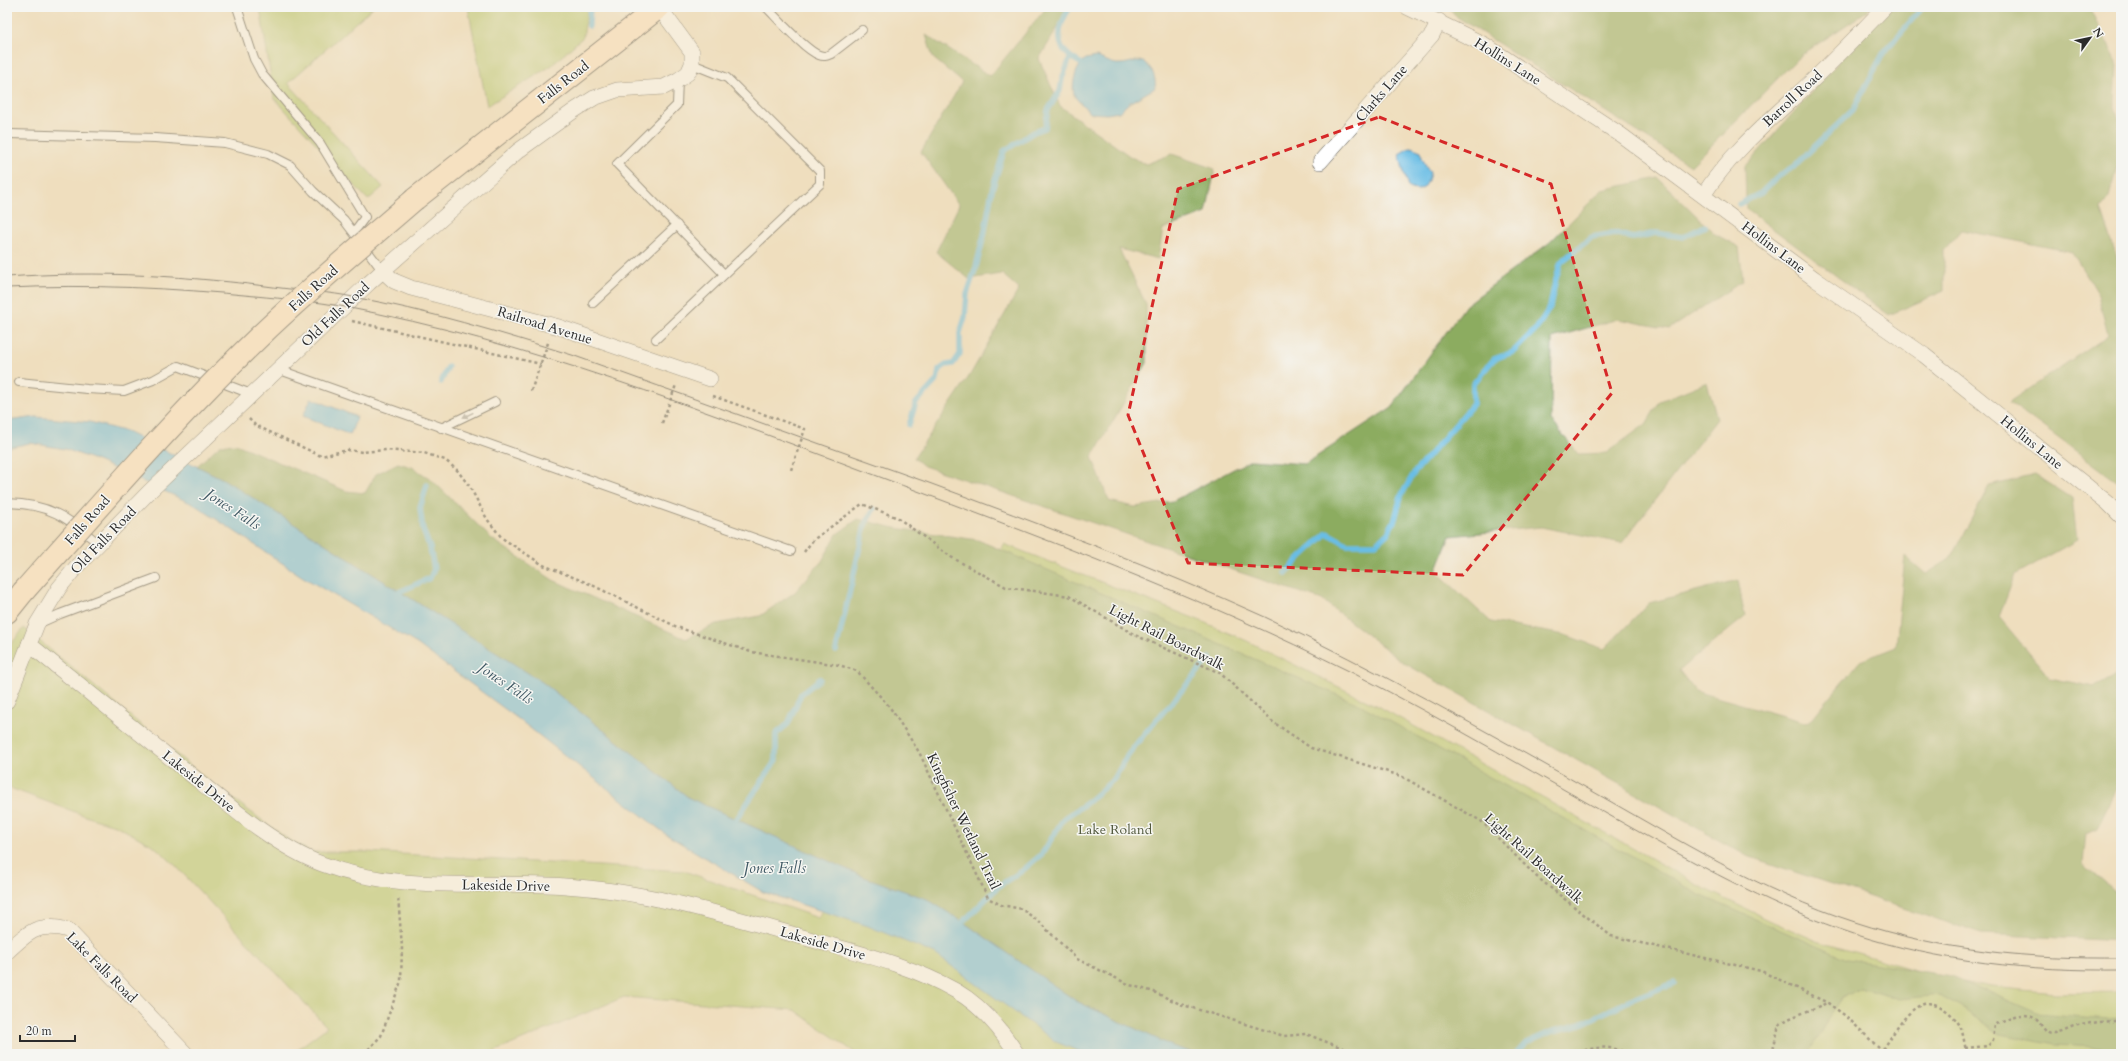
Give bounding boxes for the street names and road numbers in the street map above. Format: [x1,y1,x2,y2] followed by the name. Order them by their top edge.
[1471,33,1545,90] street label: Hollins Lane
[534,56,593,108] street label: Falls Road
[1351,61,1412,126] street label: Clarks Lane
[1758,65,1827,131] street label: Barroll Road
[1738,217,1810,278] street label: Hollins Lane
[285,261,343,316] street label: Falls Road
[297,277,374,351] street label: Old Falls Road
[495,302,595,349] street label: Railroad Avenue
[1996,411,2067,474] street label: Hollins Lane
[60,491,115,549] street label: Falls Road
[66,502,141,578] street label: Old Falls Road
[1106,600,1228,675] street label: Light Rail Boardwalk
[158,746,239,817] street label: Lakeside Drive
[922,750,1005,893] street label: Kingfisher Wetland Trail
[1480,809,1588,908] street label: Light Rail Boardwalk
[462,875,550,896] street label: Lakeside Drive
[778,922,868,965] street label: Lakeside Drive
[62,928,141,1007] street label: Lake Falls Road

